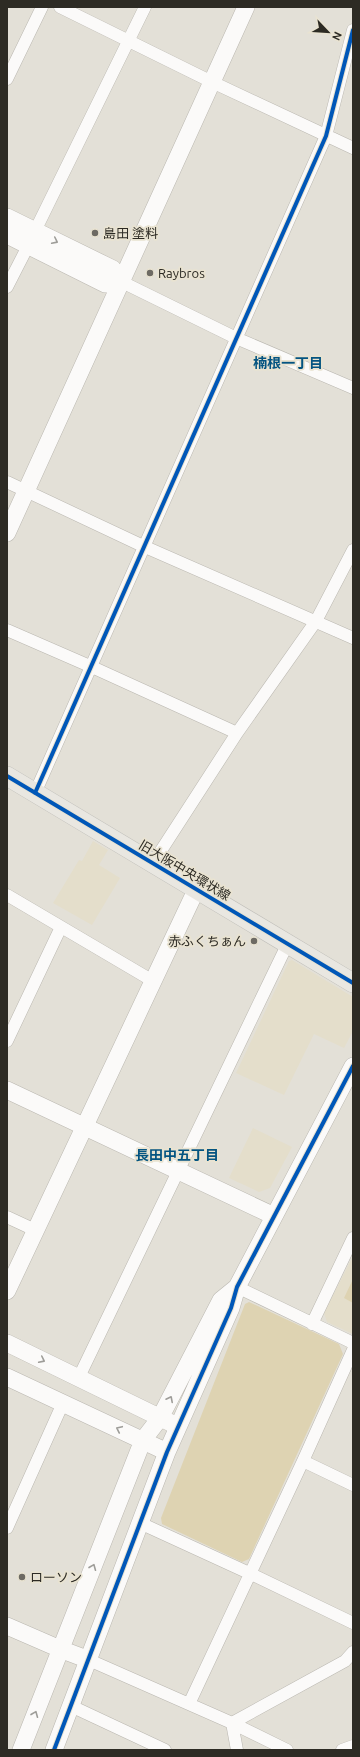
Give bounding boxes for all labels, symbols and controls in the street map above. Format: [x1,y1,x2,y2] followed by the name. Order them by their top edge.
[308,12,348,52] north arrow
[330,30,344,42] text: N
[103,226,158,240] place label: 島田 塗料
[90,228,100,238] marker: 島田 塗料
[50,236,58,244] one-way arrow
[158,266,205,280] place label: Raybros
[145,268,155,278] marker: Raybros
[253,355,323,371] district label: 楠根一丁目
[137,837,233,903] street label: 旧大阪中央環状線
[168,934,246,948] place label: 赤ふくちぁん
[249,936,259,946] marker: 赤ふくちぁん
[135,1147,219,1163] district label: 長田中五丁目
[38,1355,45,1363] one-way arrow
[165,1395,173,1403] one-way arrow
[116,1426,124,1434] one-way arrow
[88,1563,96,1571] one-way arrow
[30,1570,82,1584] place label: ローソン
[17,1572,27,1582] marker: ローソン
[30,1710,38,1717] one-way arrow

